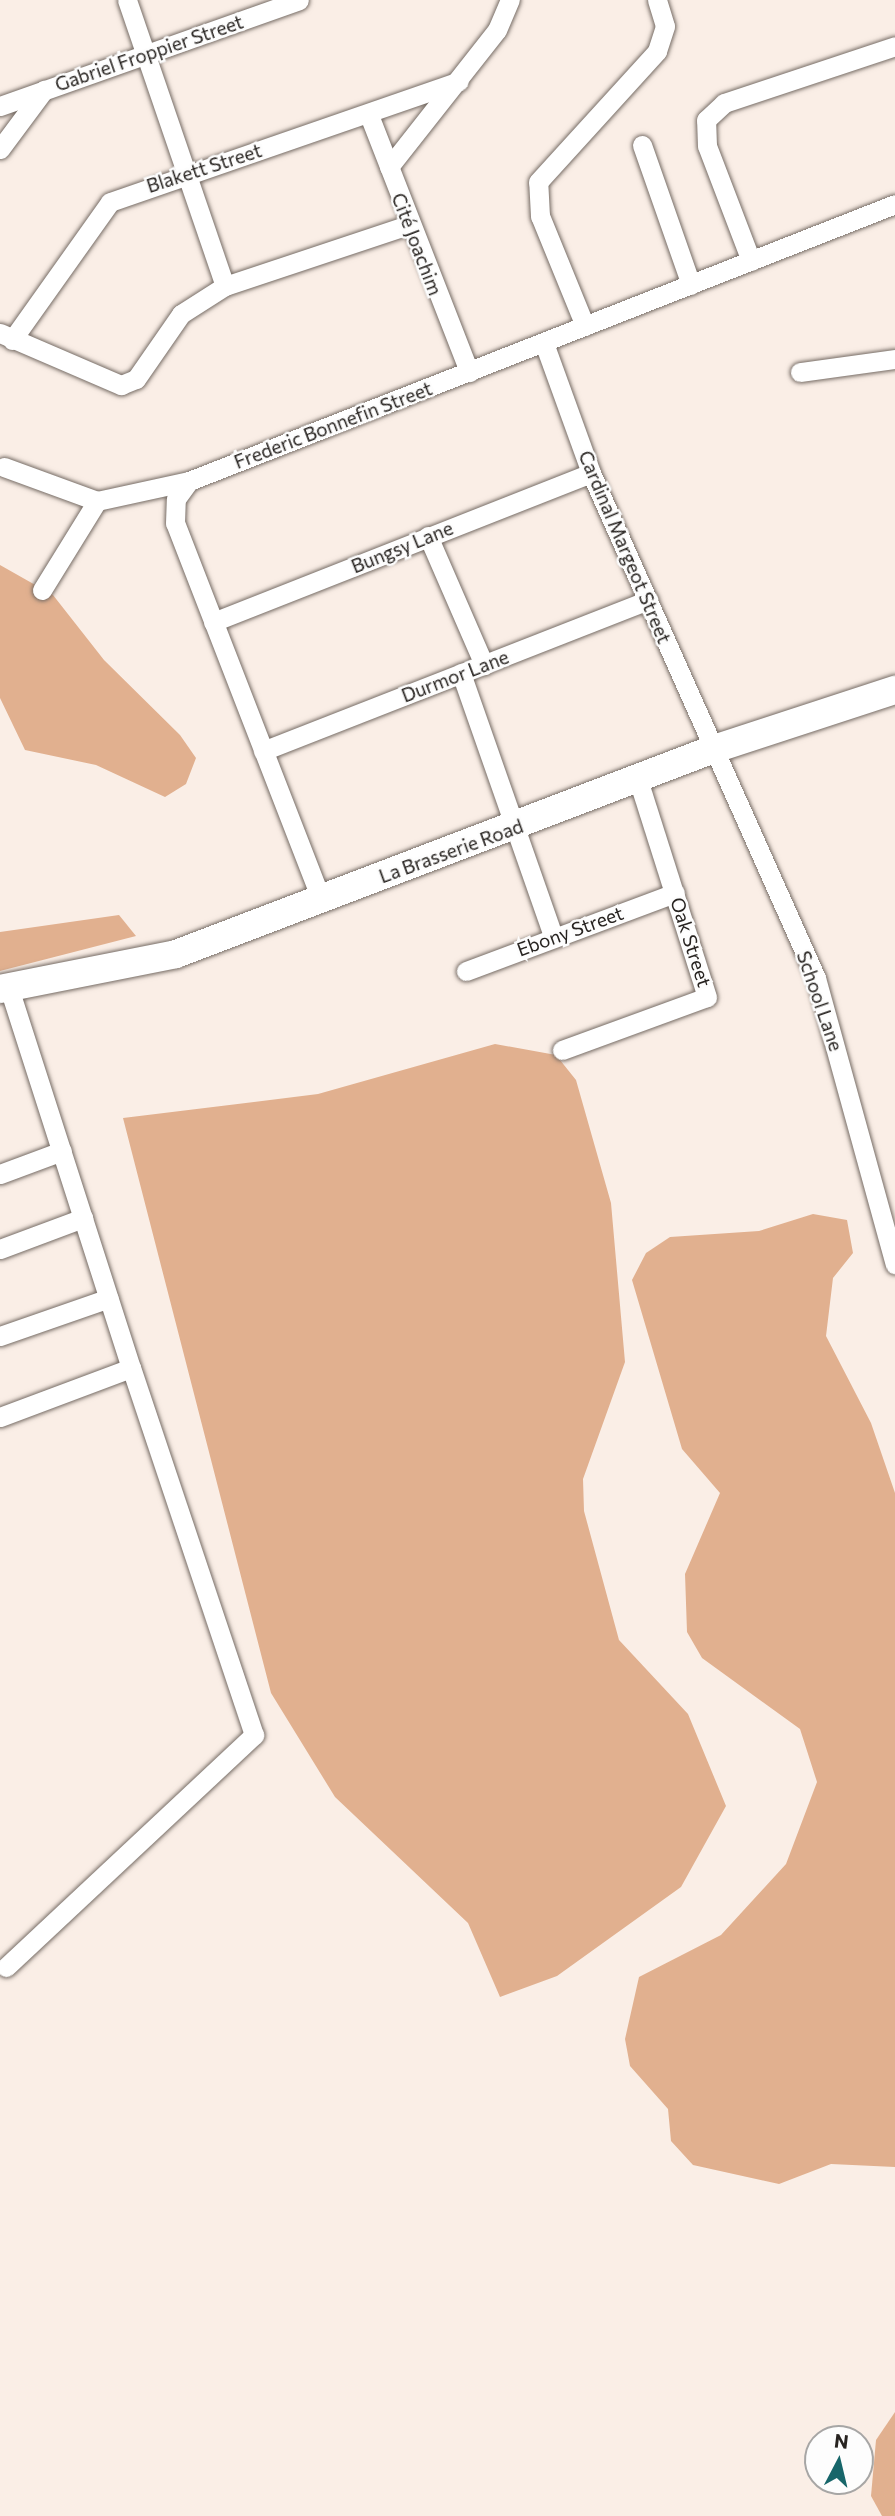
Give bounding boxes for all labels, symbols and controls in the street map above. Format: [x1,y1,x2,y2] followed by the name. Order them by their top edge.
[52,10,246,96] street label: Gabriel Froppier Street
[144,139,264,197] street label: Blakett Street
[387,190,447,298] street label: Cité Joachim
[231,377,435,473] street label: Frederic Bonnefin Street
[574,447,676,647] street label: Cardinal Margeot Street
[348,516,456,578] street label: Bungsy Lane
[398,645,512,707] street label: Durmor Lane
[376,814,526,888] street label: La Brasserie Road
[666,894,716,990] street label: Oak Street
[514,901,626,961] street label: Ebony Street
[792,948,848,1054] street label: School Lane
[804,2425,874,2495] north arrow
[833,2428,850,2453] text: N

